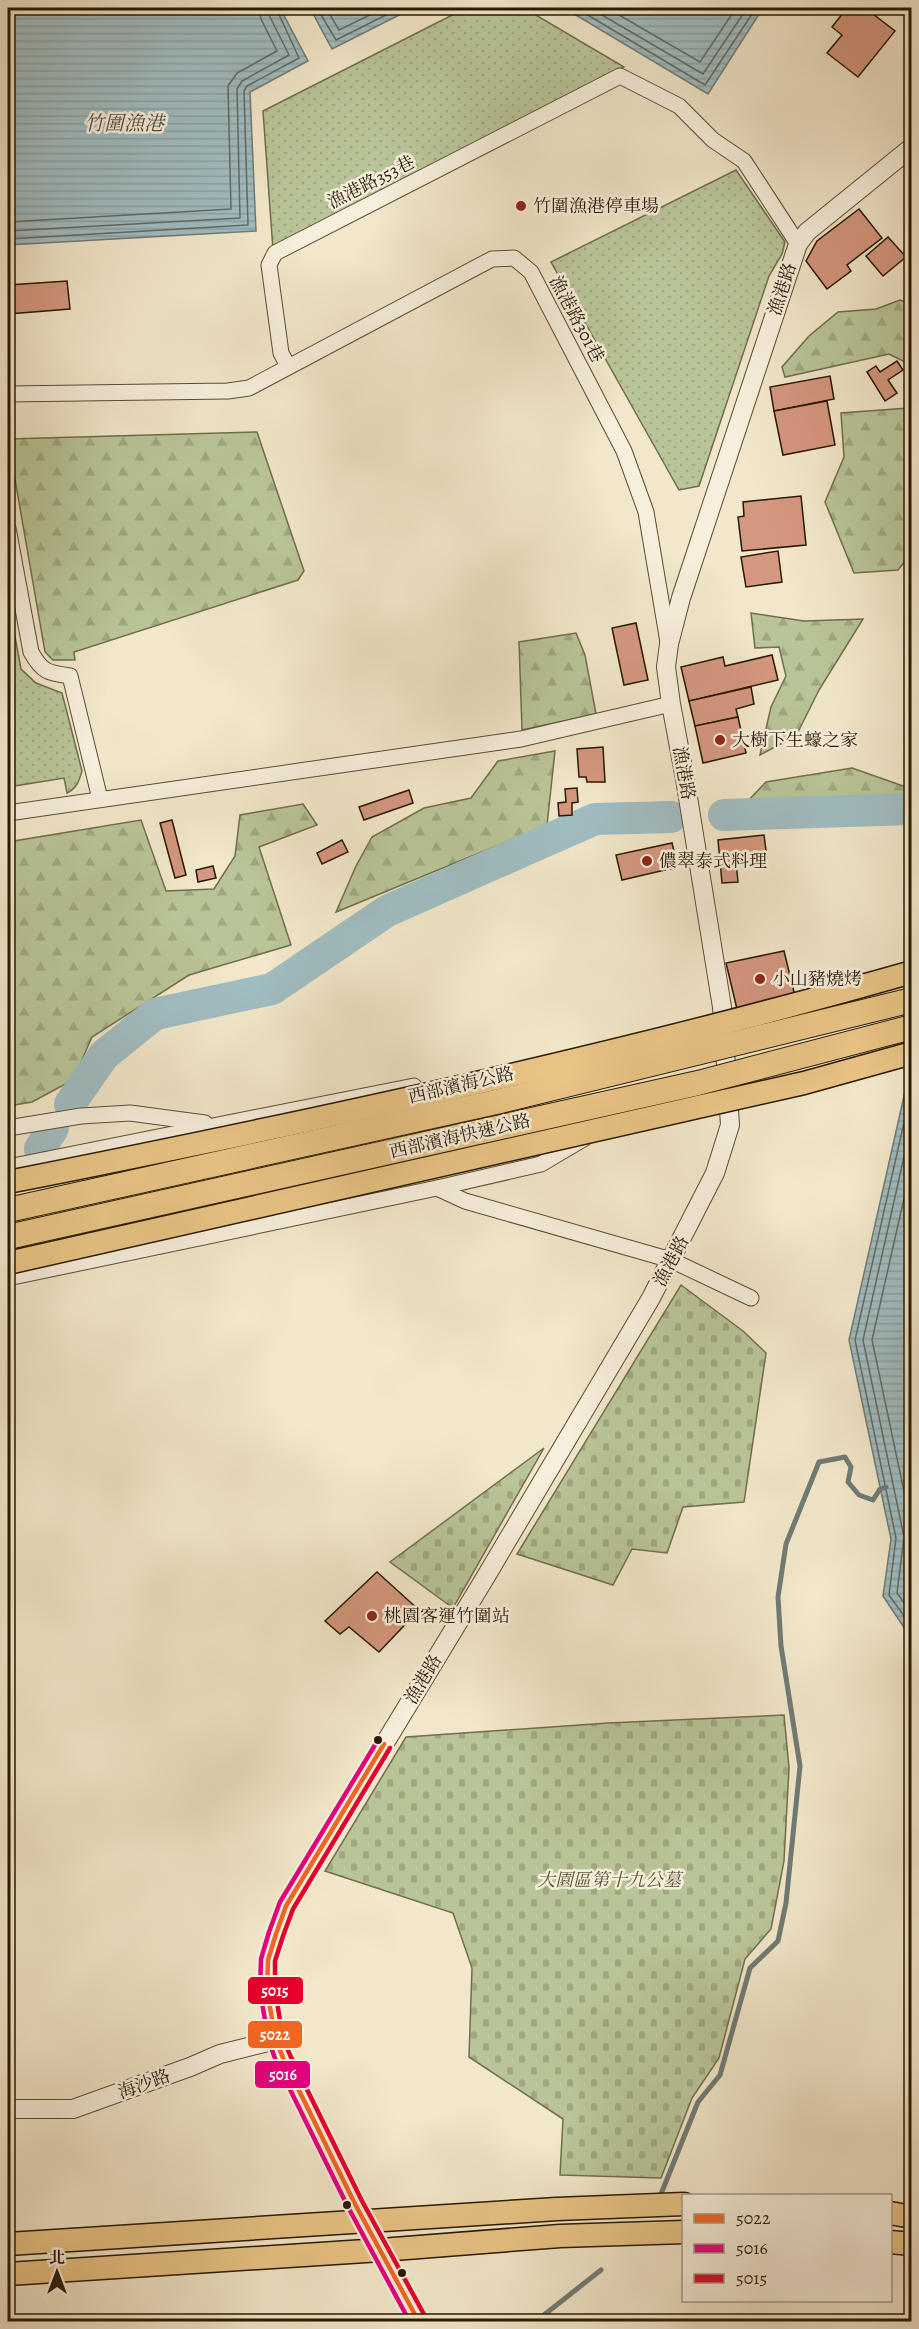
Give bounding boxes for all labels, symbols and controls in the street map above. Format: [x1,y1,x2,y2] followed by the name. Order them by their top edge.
[84,110,167,137] water label: 竹圍漁港
[323,150,419,214] street label: 漁港路353巷
[533,194,659,218] place label: 竹圍漁港停車場
[514,199,528,213] marker: 竹圍漁港停車場
[762,260,802,318] street label: 漁港路
[544,271,610,367] street label: 漁港路301巷
[732,728,858,752] place label: 大樹下生蠔之家
[713,733,727,747] marker: 大樹下生蠔之家
[667,744,701,802] street label: 漁港路
[659,849,767,873] place label: 儂翠泰式料理
[640,854,654,868] marker: 儂翠泰式料理
[772,967,862,991] place label: 小山豬燒烤
[753,972,767,986] marker: 小山豬燒烤
[406,1061,516,1109] street label: 西部濱海公路
[387,1108,533,1164] street label: 西部濱海快速公路
[648,1232,694,1290] street label: 漁港路
[384,1604,510,1628] place label: 桃園客運竹圍站
[365,1609,379,1623] marker: 桃園客運竹圍站
[399,1650,447,1708] street label: 漁港路
[372,1734,384,1746] unlabelled marker
[537,1868,684,1892] park label: 大園區第十九公墓
[247,1976,304,2005] line badge: 5015
[261,1980,289,2002] text: 5015
[247,2020,303,2049] line badge: 5022
[260,2024,290,2046] text: 5022
[254,2060,311,2089] line badge: 5016
[115,2063,173,2105] street label: 海沙路
[269,2064,298,2086] text: 5016
[682,2194,892,2302] legend
[341,2199,353,2211] unlabelled marker
[736,2206,771,2230] text: 5022
[736,2236,768,2260] text: 5016
[27,2242,87,2302] north arrow
[49,2247,65,2269] text: 北
[736,2266,767,2290] text: 5015
[396,2267,408,2279] unlabelled marker

